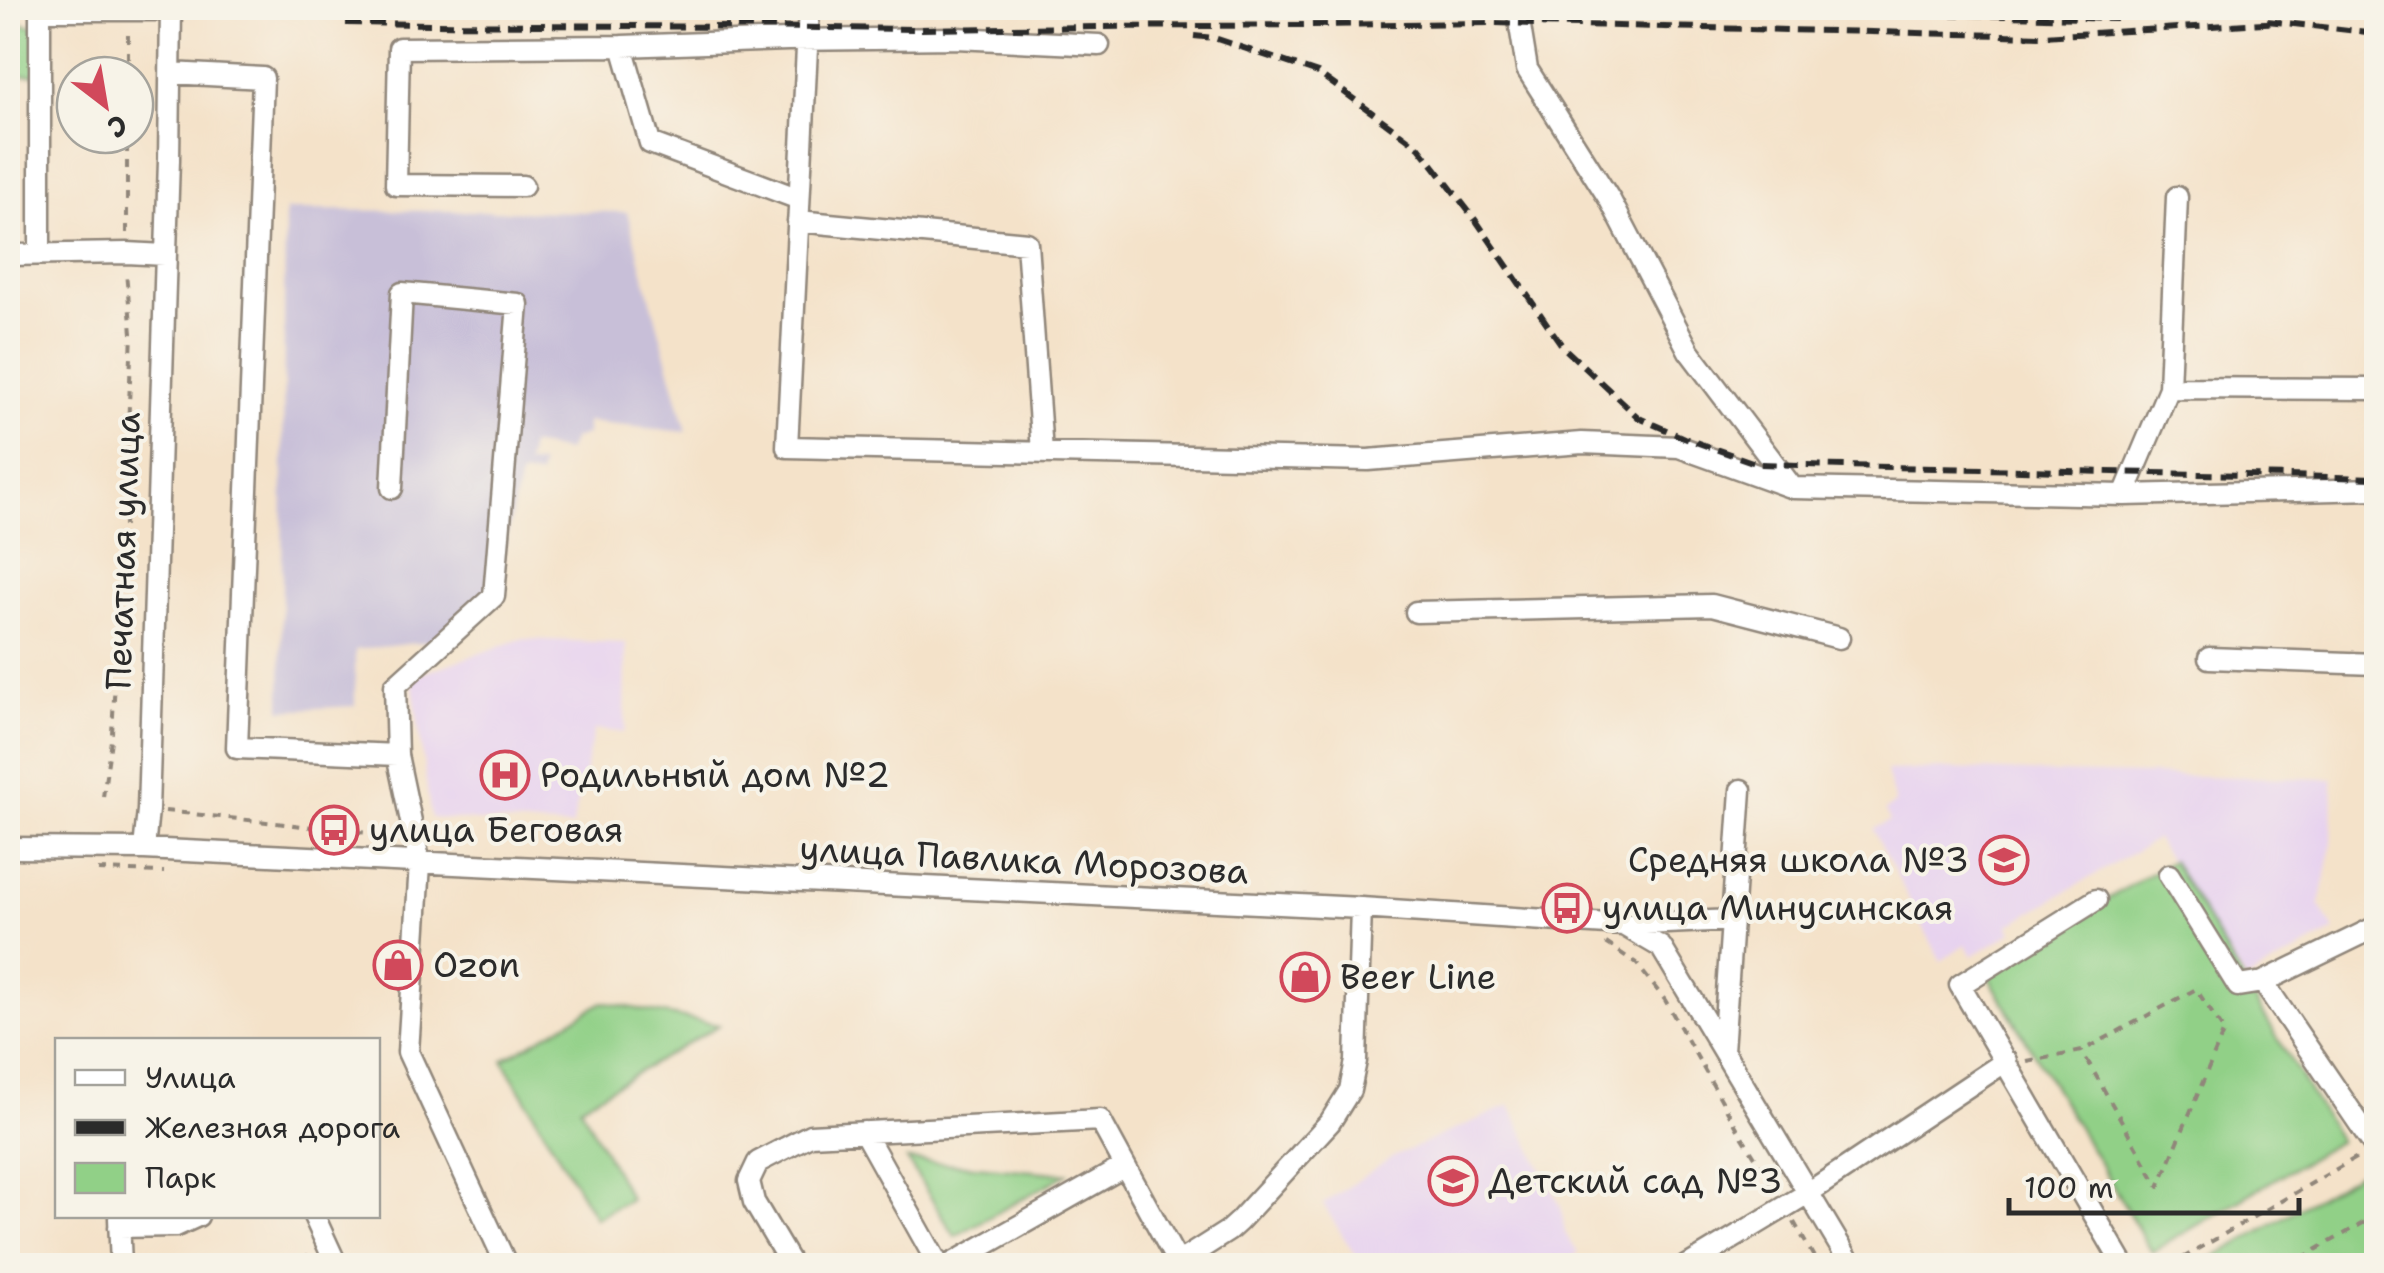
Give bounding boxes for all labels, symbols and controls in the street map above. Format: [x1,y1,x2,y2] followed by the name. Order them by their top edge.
[55,55,155,155] north arrow
[101,106,135,147] text: С
[94,411,151,691] street label: Печатная улица
[479,749,531,801] hospital icon: Родильный дом №2
[540,751,890,798] place label: Родильный дом №2
[308,804,360,856] bus stop icon: улица Беговая
[369,806,624,853] place label: улица Беговая
[798,824,1250,895] street label: улица Павлика Морозова
[1978,834,2030,886] school or university icon: Средняя школа №3
[1628,836,1969,883] place label: Средняя школа №3
[1541,882,1593,934] bus stop icon: улица Минусинская
[1602,884,1953,931] place label: улица Минусинская
[372,939,424,991] shop icon: Ozon
[433,941,520,988] place label: Ozon
[1279,951,1331,1003] shop icon: Beer Line
[1340,953,1496,1000] place label: Beer Line
[55,1038,380,1218] legend
[145,1057,236,1098] text: Улица
[145,1107,401,1148] text: Железная дорога
[2009,1153,2299,1215] scale bar
[1427,1155,1479,1207] school or university icon: Детский сад №3
[145,1157,216,1198] text: Парк
[1488,1157,1782,1204] place label: Детский сад №3
[2024,1167,2114,1208] text: 100 m

